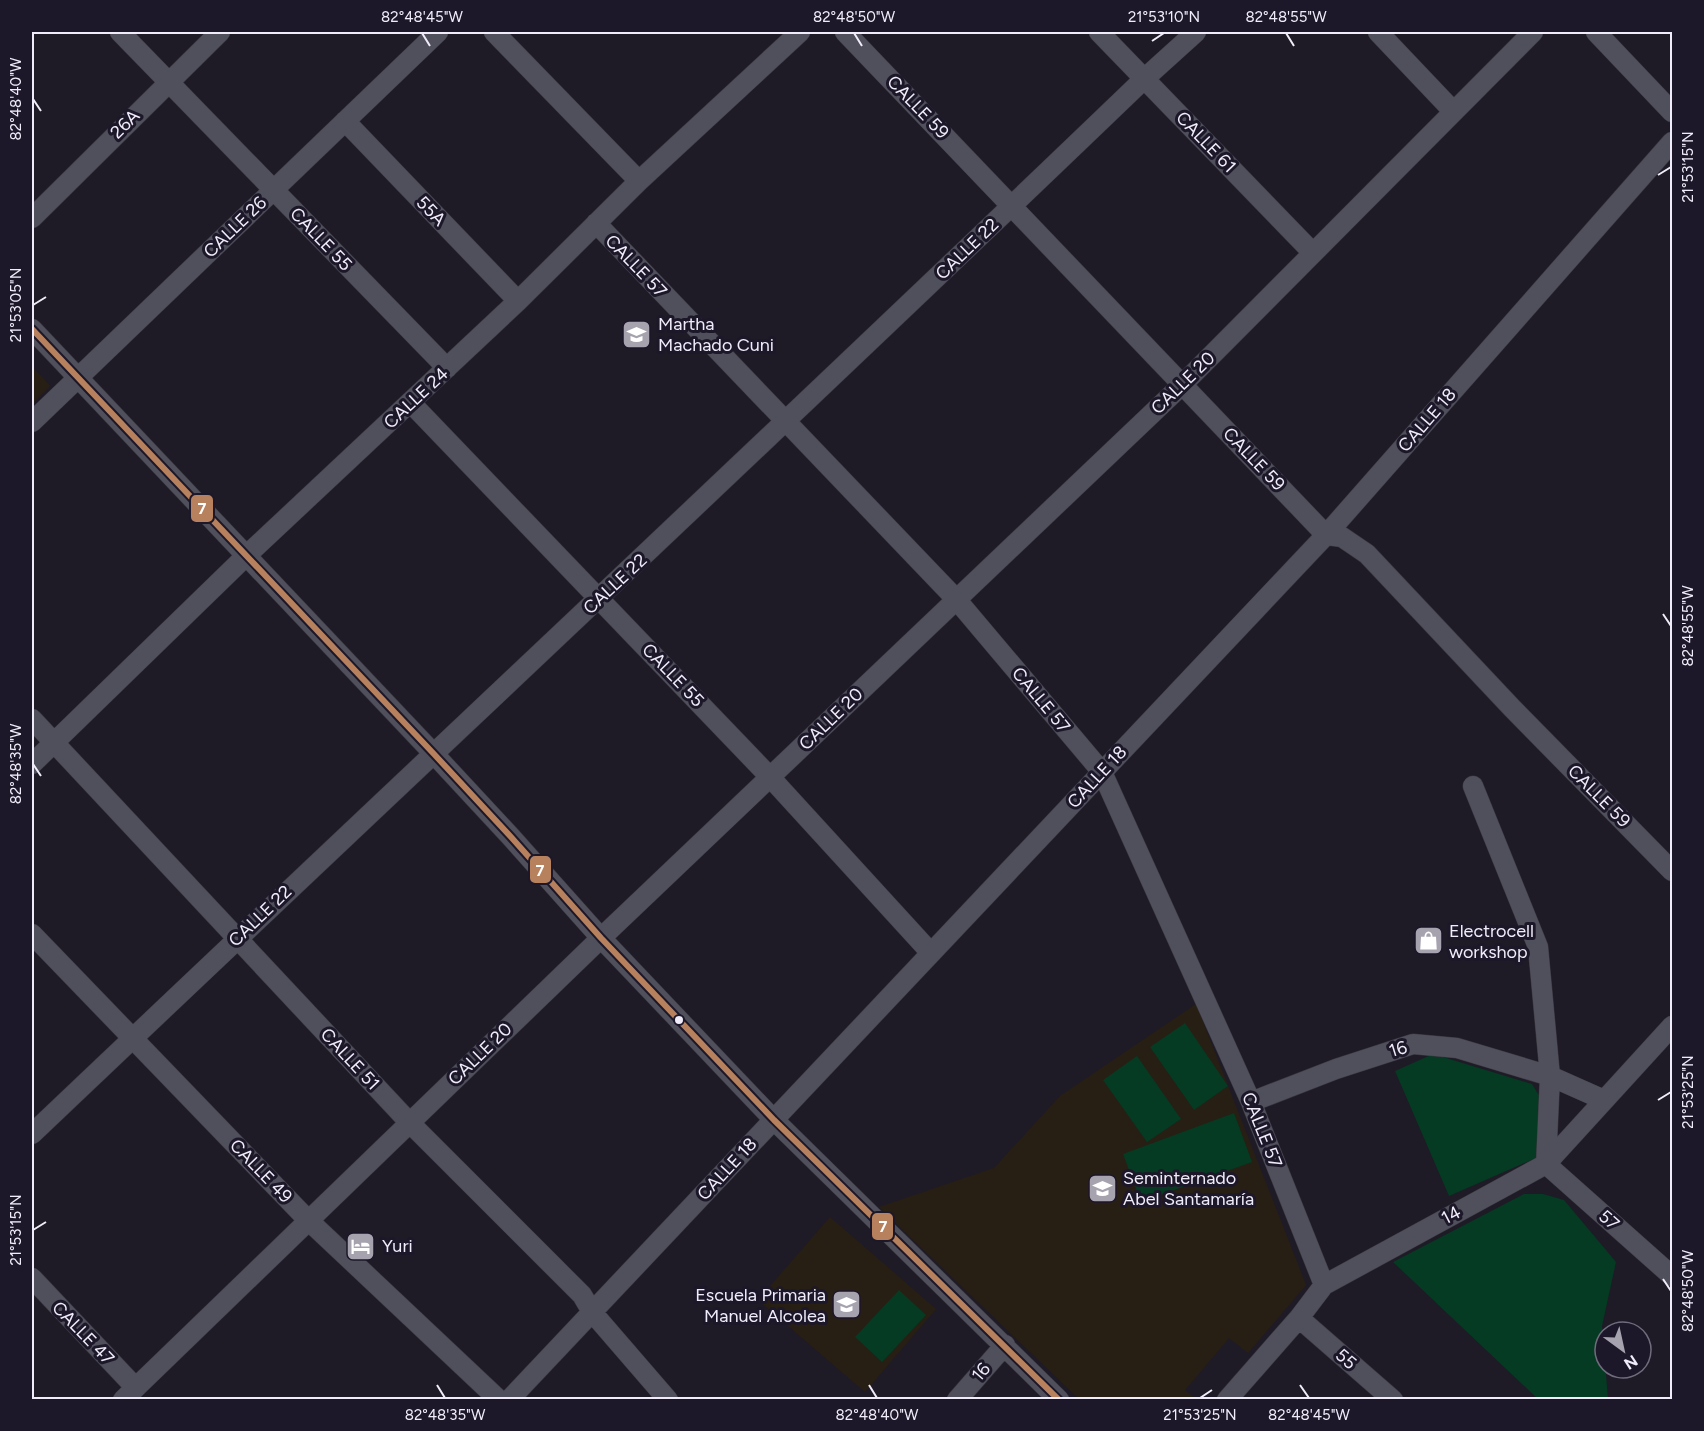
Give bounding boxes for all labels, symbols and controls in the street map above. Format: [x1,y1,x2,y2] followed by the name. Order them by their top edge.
[381,8,463,26] text: 82°48'45"W
[813,8,896,26] text: 82°48'50"W
[1128,8,1200,26] text: 21°53'10"N
[1245,8,1327,26] text: 82°48'55"W
[7,57,25,140] text: 82°48'40"W
[882,71,954,143] street label: CALLE 59
[106,105,144,143] street label: 26A
[1171,107,1241,177] street label: CALLE 61
[1679,131,1697,203] text: 21°53'15"N
[199,192,271,262] street label: CALLE 26
[412,192,450,230] street label: 55A
[285,203,357,275] street label: CALLE 55
[931,214,1003,284] street label: CALLE 22
[601,230,672,302] street label: CALLE 57
[7,268,25,342] text: 21°53'05"N
[658,313,774,356] place label: Martha Machado Cuni
[621,318,653,350] school or university icon: Martha Machado Cuni
[1146,347,1220,419] street label: CALLE 20
[379,363,453,433] street label: CALLE 24
[1393,384,1461,456] street label: CALLE 18
[1218,423,1290,495] street label: CALLE 59
[190,494,214,523] line badge: 7
[198,499,207,518] text: 7
[579,549,651,619] street label: CALLE 22
[1679,585,1697,667] text: 82°48'55"W
[637,639,709,711] street label: CALLE 55
[1007,663,1075,738] street label: CALLE 57
[794,683,868,755] street label: CALLE 20
[7,723,25,804] text: 82°48'35"W
[1063,741,1131,813] street label: CALLE 18
[1563,760,1635,832] street label: CALLE 59
[529,855,552,884] line badge: 7
[536,861,545,880] text: 7
[224,881,296,951] street label: CALLE 22
[1449,920,1534,963] place label: Electrocell workshop
[1412,925,1444,957] shop icon: Electrocell workshop
[673,1014,685,1026] unlabelled marker
[443,1018,517,1090] street label: CALLE 20
[316,1023,384,1095] street label: CALLE 51
[1386,1036,1410,1062] street label: 16
[1679,1055,1697,1129] text: 21°53'25"N
[1237,1089,1287,1171] street label: CALLE 57
[693,1133,761,1205] street label: CALLE 18
[225,1134,297,1208] street label: CALLE 49
[1123,1167,1254,1210] place label: Seminternado Abel Santamaría
[1086,1172,1118,1204] school or university icon: Seminternado Abel Santamaría
[7,1194,25,1266] text: 21°53'15"N
[1438,1201,1464,1229] street label: 14
[1594,1205,1624,1235] street label: 57
[871,1212,894,1241] line badge: 7
[879,1217,888,1236] text: 7
[345,1230,377,1262] hotel icon: Yuri
[382,1235,413,1257] place label: Yuri
[1679,1249,1697,1332] text: 82°48'50"W
[695,1284,826,1327] place label: Escuela Primaria Manuel Alcolea
[831,1289,863,1321] school or university icon: Escuela Primaria Manuel Alcolea
[47,1297,119,1370] street label: CALLE 47
[1593,1320,1653,1380] north arrow
[1331,1344,1361,1374] street label: 55
[1621,1351,1641,1373] text: N
[967,1358,995,1386] street label: 16
[405,1406,486,1424] text: 82°48'35"W
[836,1406,919,1424] text: 82°48'40"W
[1163,1406,1237,1424] text: 21°53'25"N
[1268,1406,1350,1424] text: 82°48'45"W

